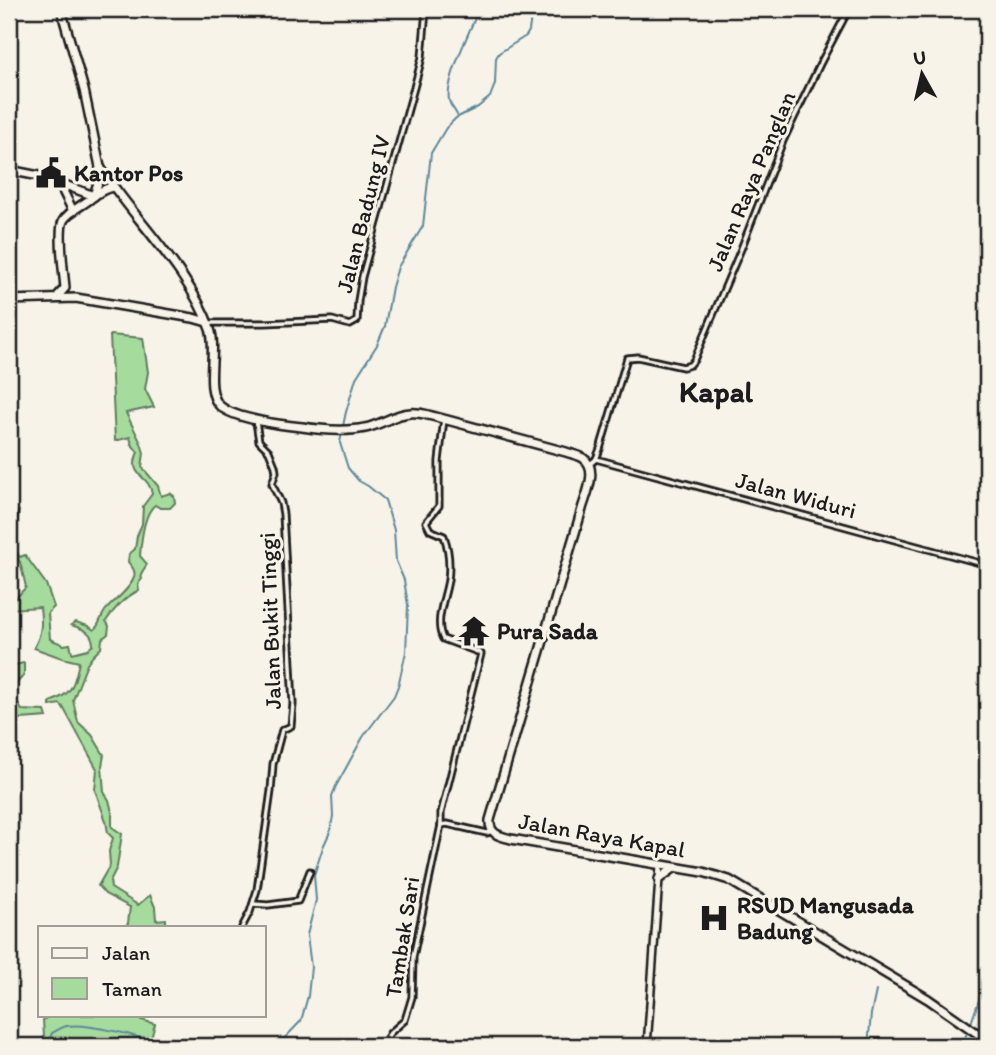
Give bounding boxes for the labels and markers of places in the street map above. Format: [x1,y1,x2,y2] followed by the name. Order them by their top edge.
[34,156,68,190] public building icon: Kantor Pos
[74,159,183,187] place label: Kantor Pos
[457,614,491,648] temple icon: Pura Sada
[497,617,599,645] place label: Pura Sada
[737,891,915,945] place label: RSUD Mangusada Badung
[697,901,731,935] hospital icon: RSUD Mangusada Badung

